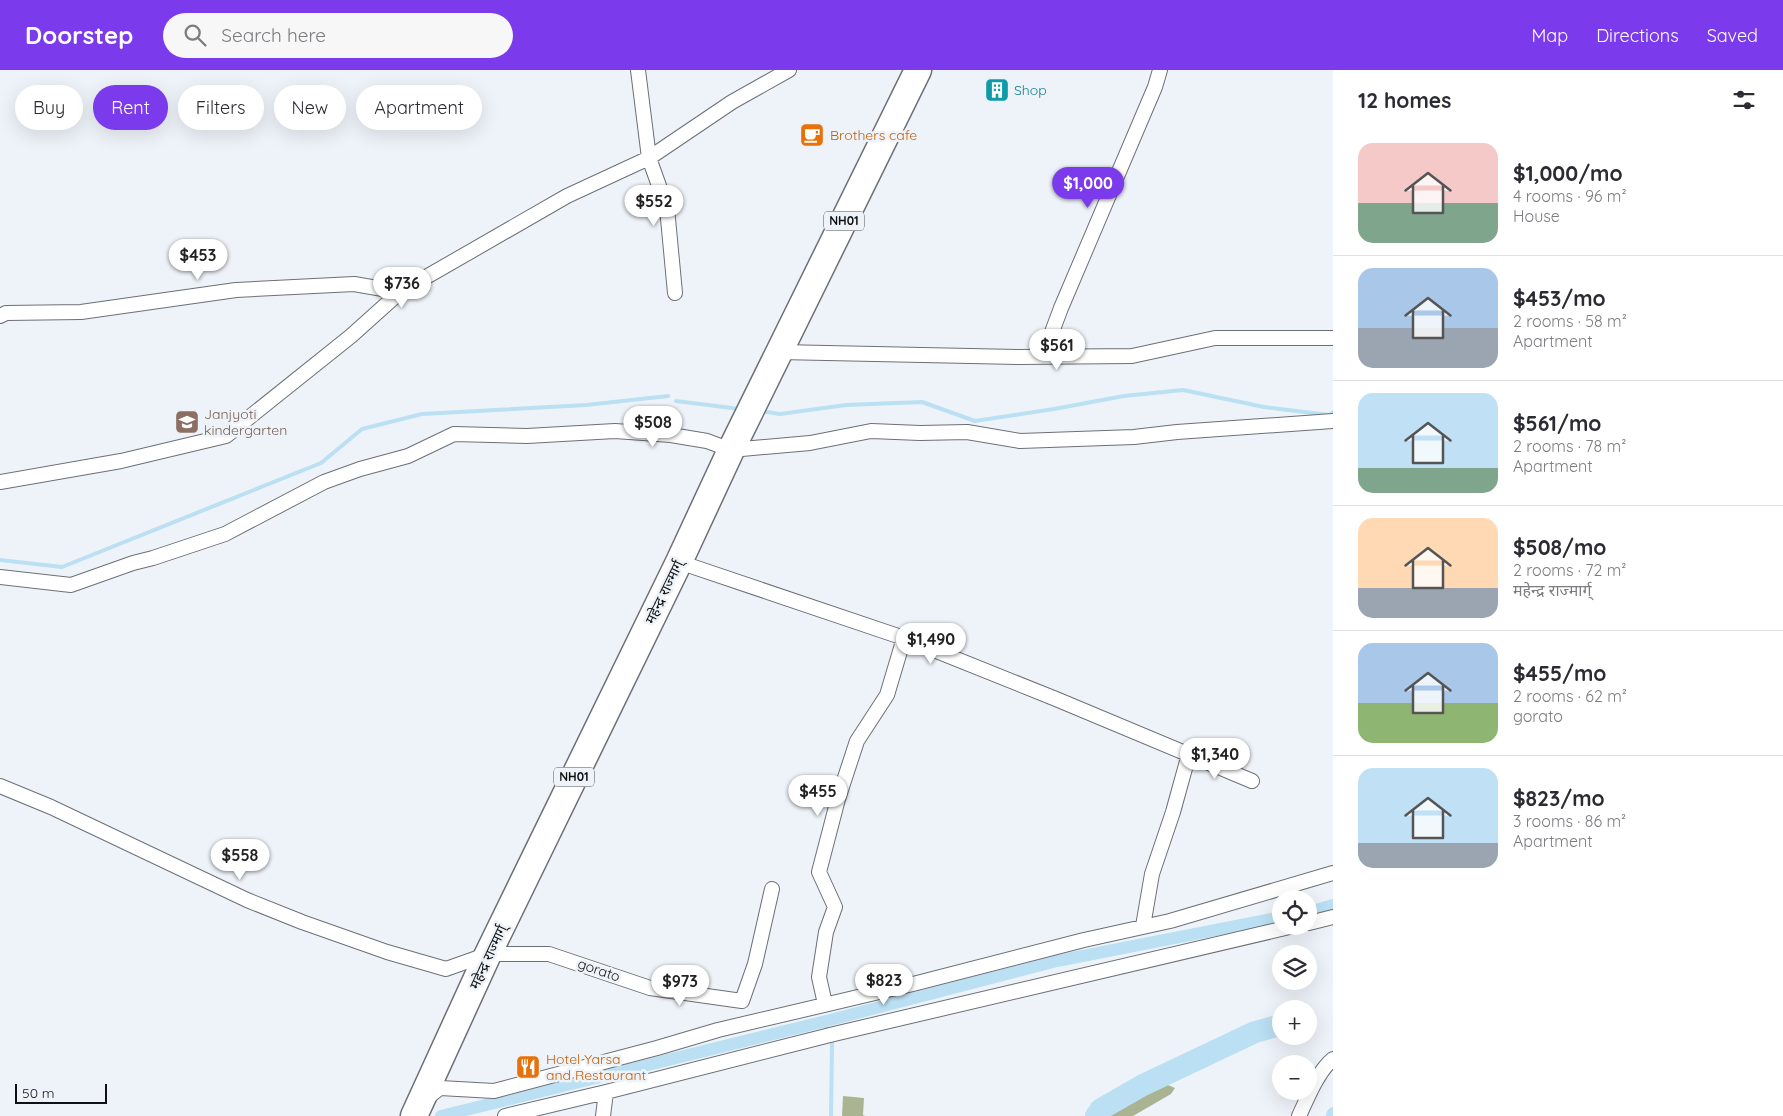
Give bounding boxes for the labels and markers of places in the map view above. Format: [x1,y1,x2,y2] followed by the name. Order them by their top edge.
[984,77,1010,103] building icon: Shop
[1014,81,1047,99] place label: Shop
[799,122,825,148] cafe icon: Brothers cafe
[830,126,917,144] place label: Brothers cafe
[1047,166,1129,209] pin: $1,000
[624,184,684,227] pin: $552
[168,238,228,281] pin: $453
[372,266,432,309] pin: $736
[1027,328,1087,371] pin: $561
[204,405,287,439] place label: Janjyoti kindergarten
[623,406,683,448] pin: $508
[174,409,200,435] school or university icon: Janjyoti kindergarten
[890,622,972,665] pin: $1,490
[1174,738,1256,780] pin: $1,340
[788,774,848,817] pin: $455
[210,838,270,881] pin: $558
[650,964,710,1007] pin: $973
[854,964,914,1006] pin: $823
[546,1050,647,1084] place label: Hotel Yarsa and Restaurant
[515,1054,541,1080] restaurant icon: Hotel Yarsa and Restaurant

